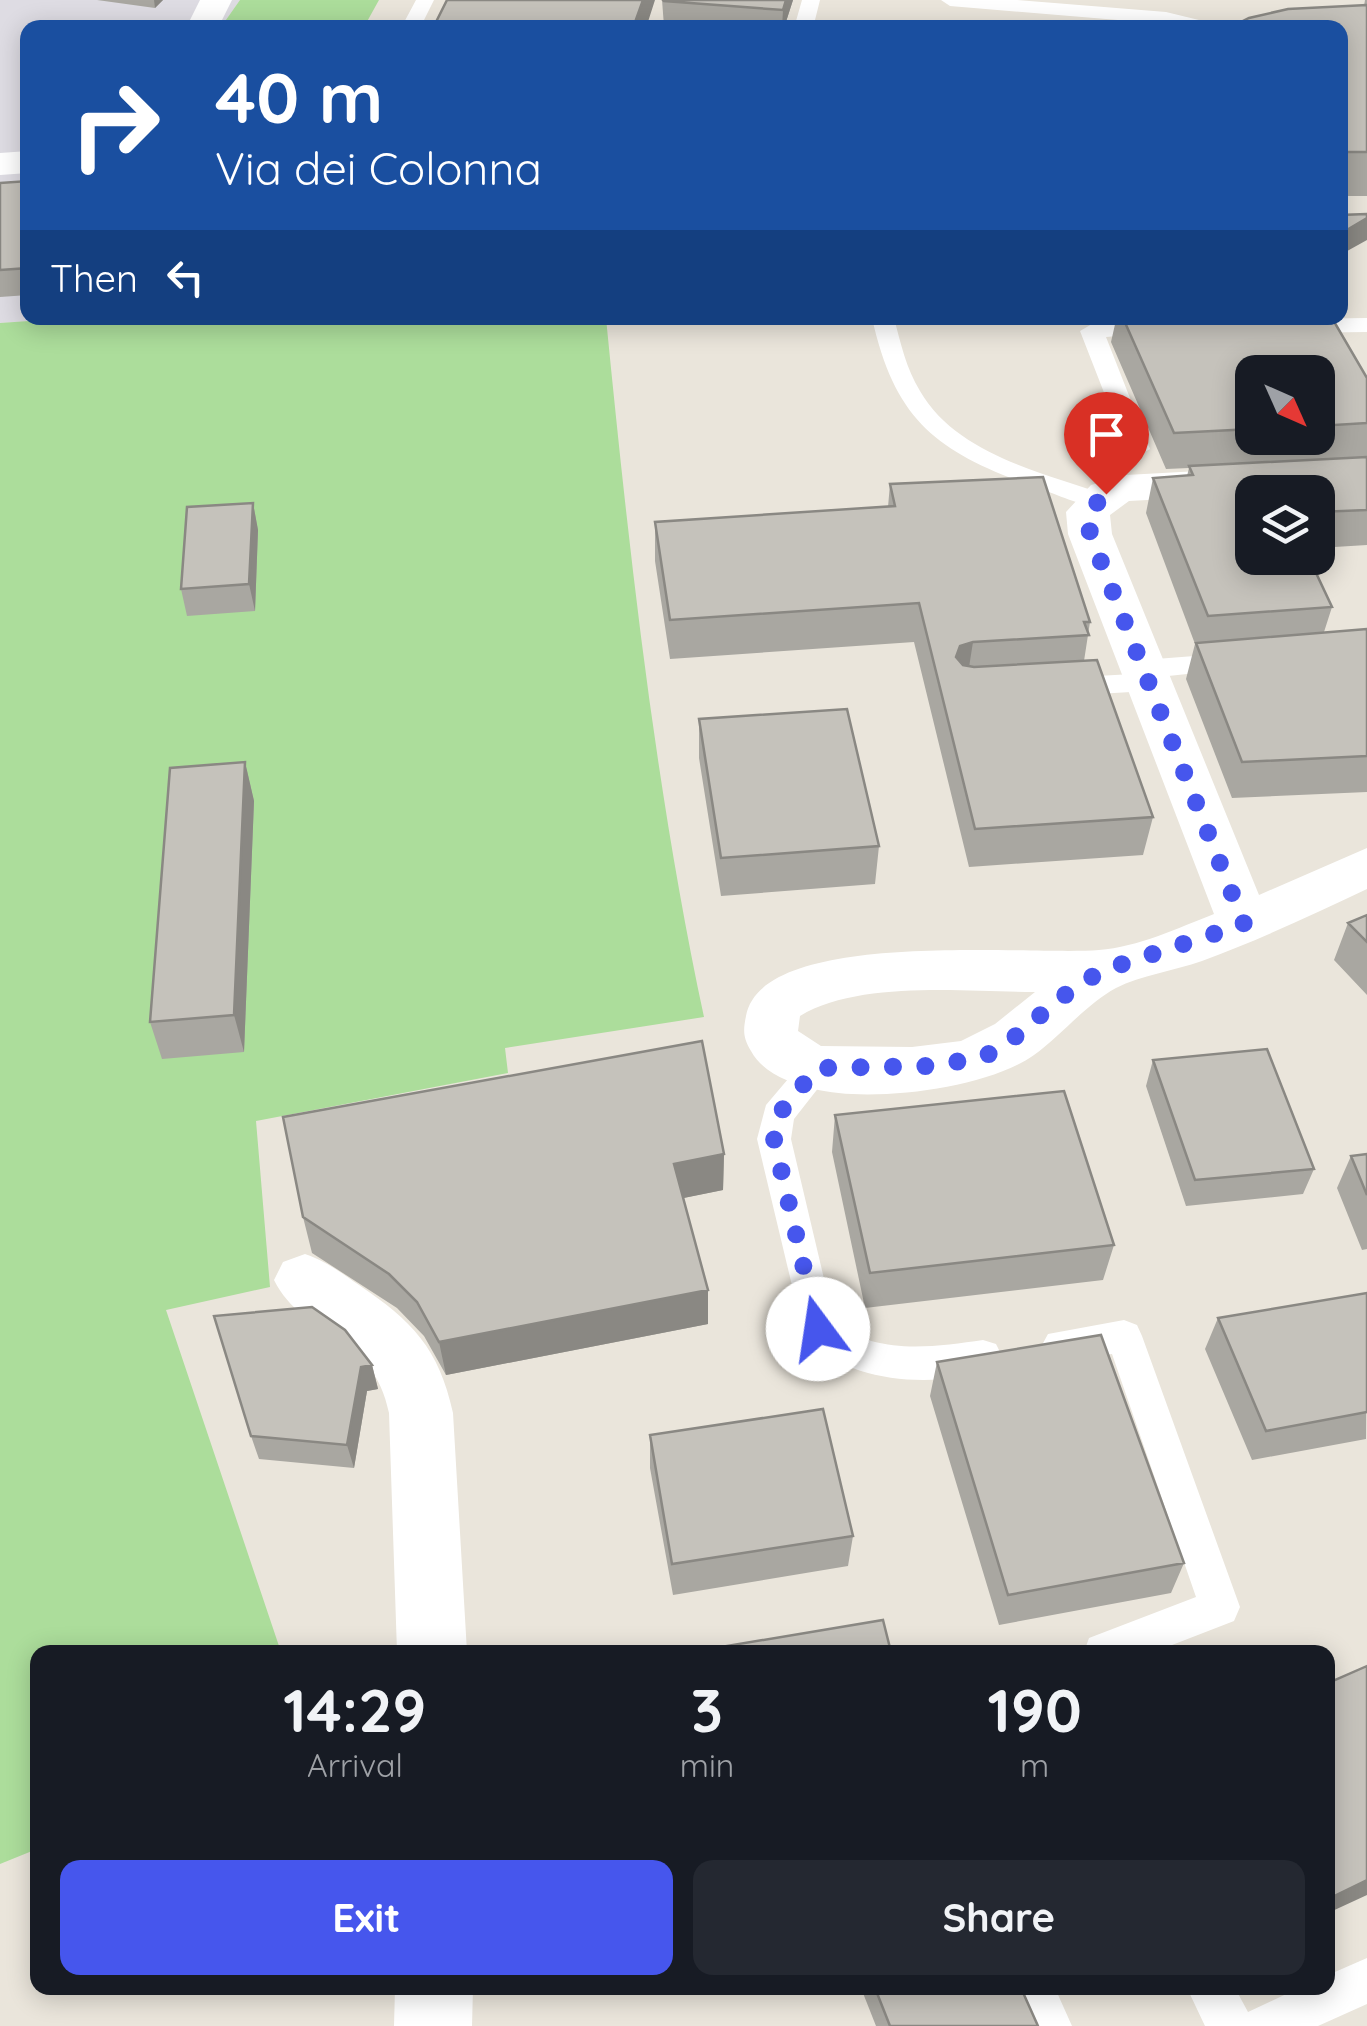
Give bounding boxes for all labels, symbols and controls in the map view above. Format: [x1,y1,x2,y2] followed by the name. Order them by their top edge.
[215,53,383,141] text: 40 m
[50,60,180,190] icon: right
[215,140,542,196] text: Via dei Colonna
[158,250,213,305] icon: left
[50,254,138,302] text: Then
[1235,355,1335,455] north arrow
[1235,355,1335,575] map controls
[1064,392,1149,495] pin
[1079,407,1134,462] icon: arrive
[1235,475,1335,575] button: layers
[766,1277,870,1381] position arrow
[283,1672,426,1747] text: 14:29
[691,1672,723,1747] text: 3
[987,1672,1082,1747] text: 190
[307,1745,403,1785] text: Arrival
[680,1745,734,1785] text: min
[1020,1745,1049,1785] text: m
[60,1860,673,1975] button: Exit
[693,1860,1305,1975] button: Share

